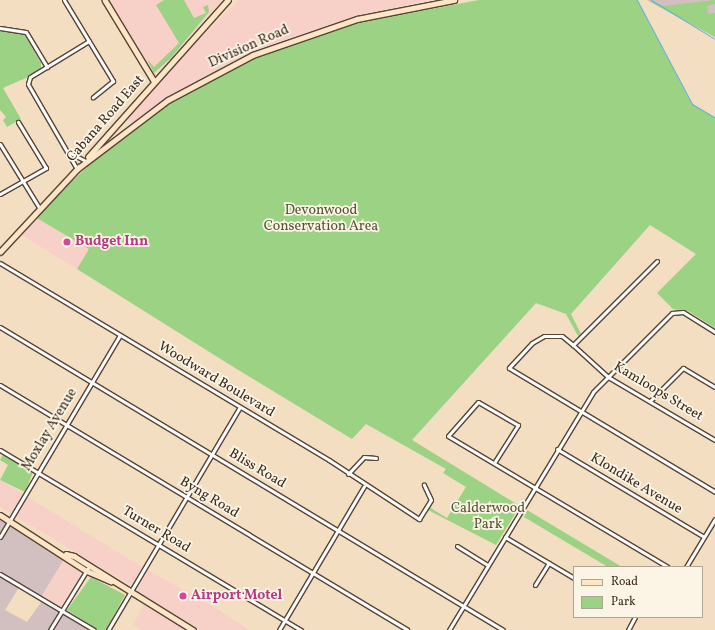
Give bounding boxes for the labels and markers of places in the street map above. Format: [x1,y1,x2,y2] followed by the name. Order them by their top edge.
[75,234,148,250] place label: Budget Inn
[62,237,72,247] marker: Budget Inn
[191,588,282,604] place label: Airport Motel
[178,591,188,601] marker: Airport Motel

